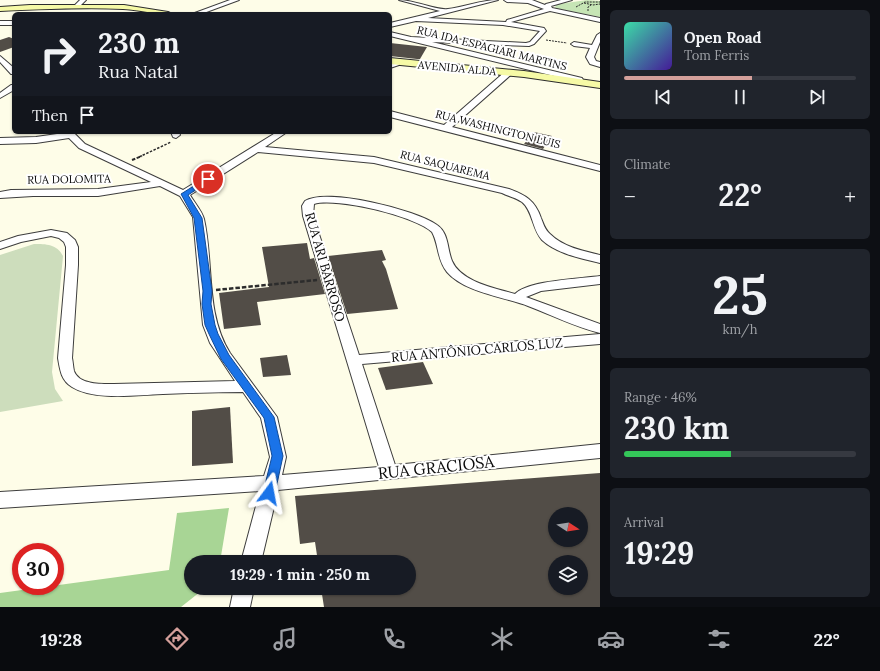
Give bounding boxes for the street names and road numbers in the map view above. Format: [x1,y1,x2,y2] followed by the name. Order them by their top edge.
[416,23,568,73] street label: RUA IDA ESPAGIARI MARTINS
[416,58,498,78] street label: AVENIDA ALDA
[434,107,562,151] street label: RUA WASHINGTON LUIS
[399,147,492,183] street label: RUA SAQUAREMA
[27,171,112,187] street label: RUA DOLOMITA
[301,210,349,324] street label: RUA ARI BARROSO
[390,334,564,366] street label: RUA ANTÔNIO CARLOS LUZ
[377,451,496,483] street label: RUA GRACIOSA

